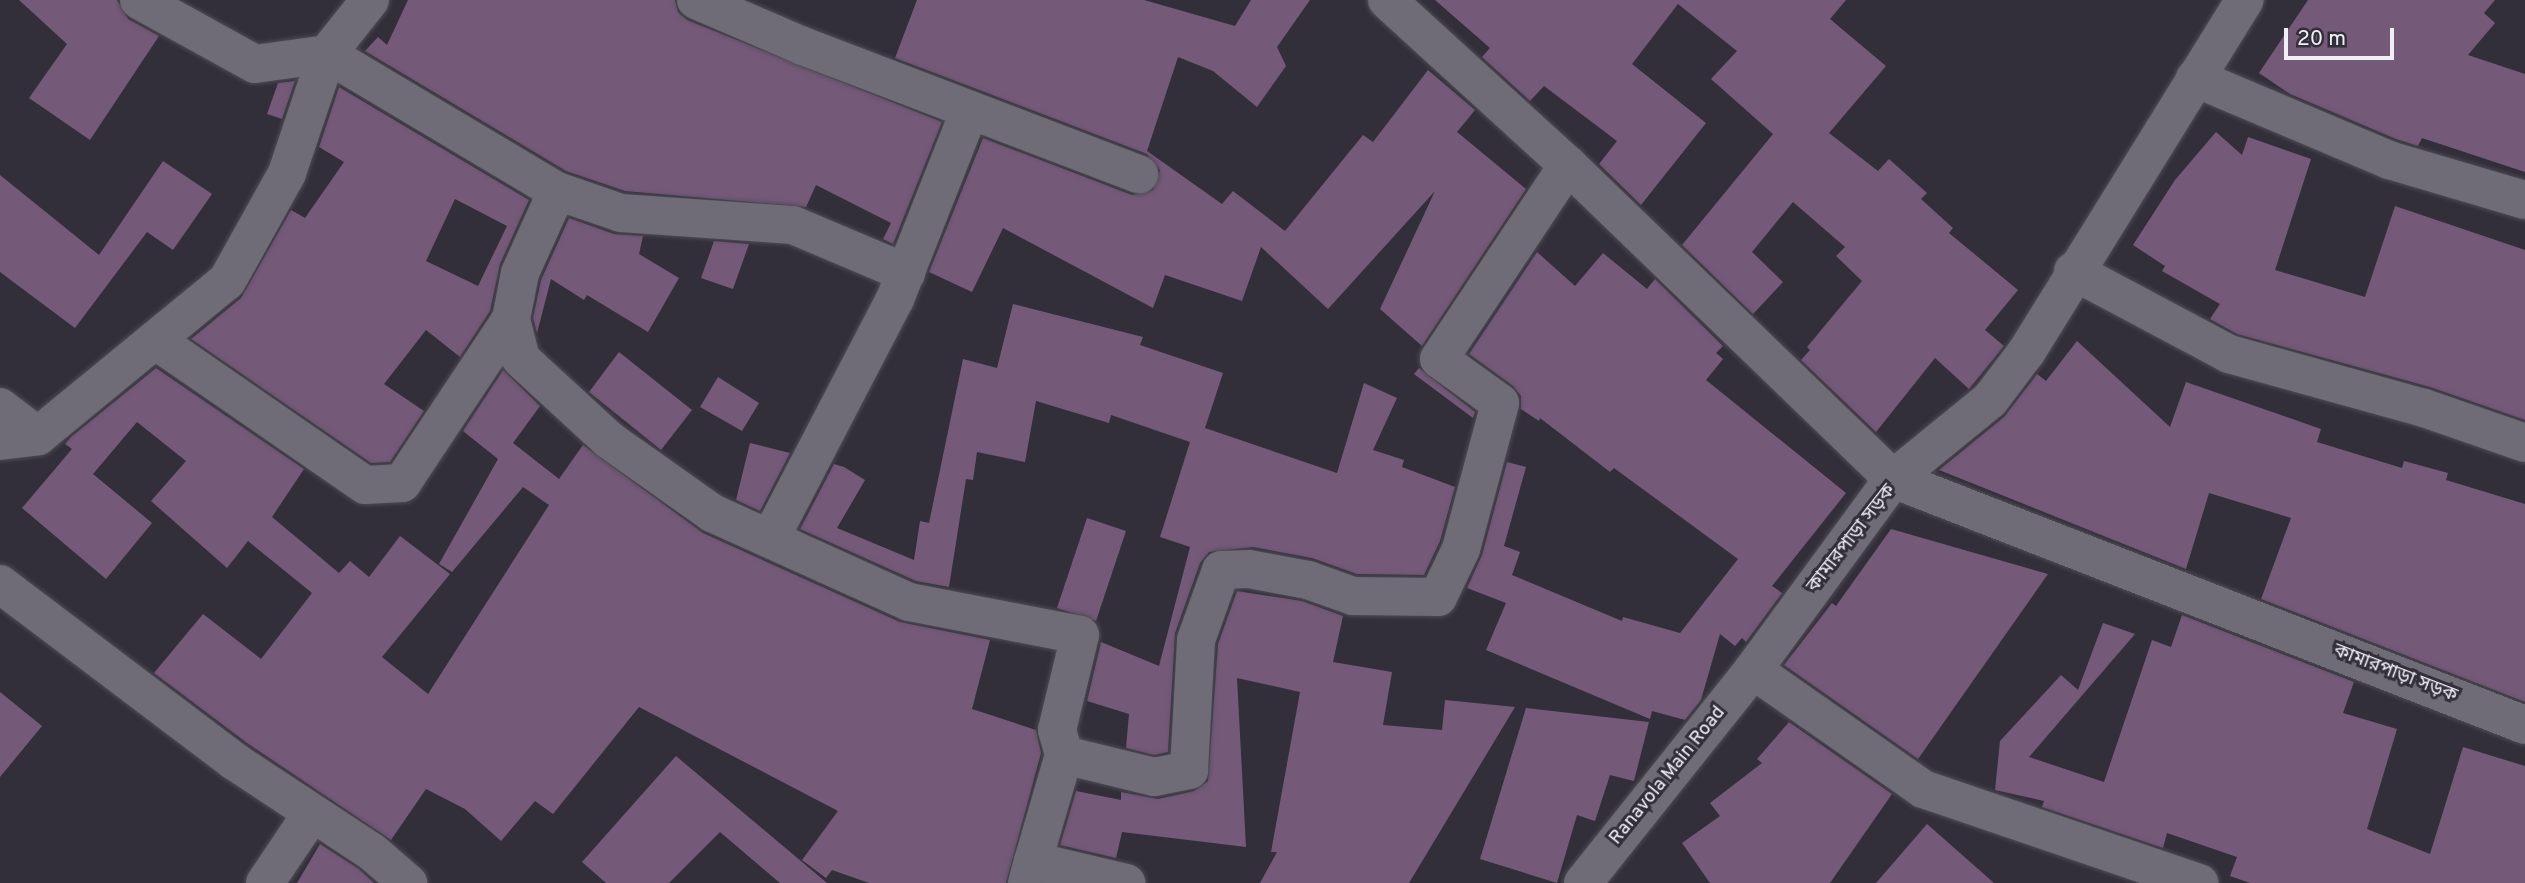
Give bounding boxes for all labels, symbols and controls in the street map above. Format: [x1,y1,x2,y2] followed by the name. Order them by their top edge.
[2287,14,2397,58] scale bar
[2297,26,2346,53] text: 20 m
[1803,480,1901,598] street label: কামারপাড়া সড়ক
[2330,640,2460,708] street label: কামারপাড়া সড়ক
[1605,702,1731,850] street label: Ranavola Main Road

